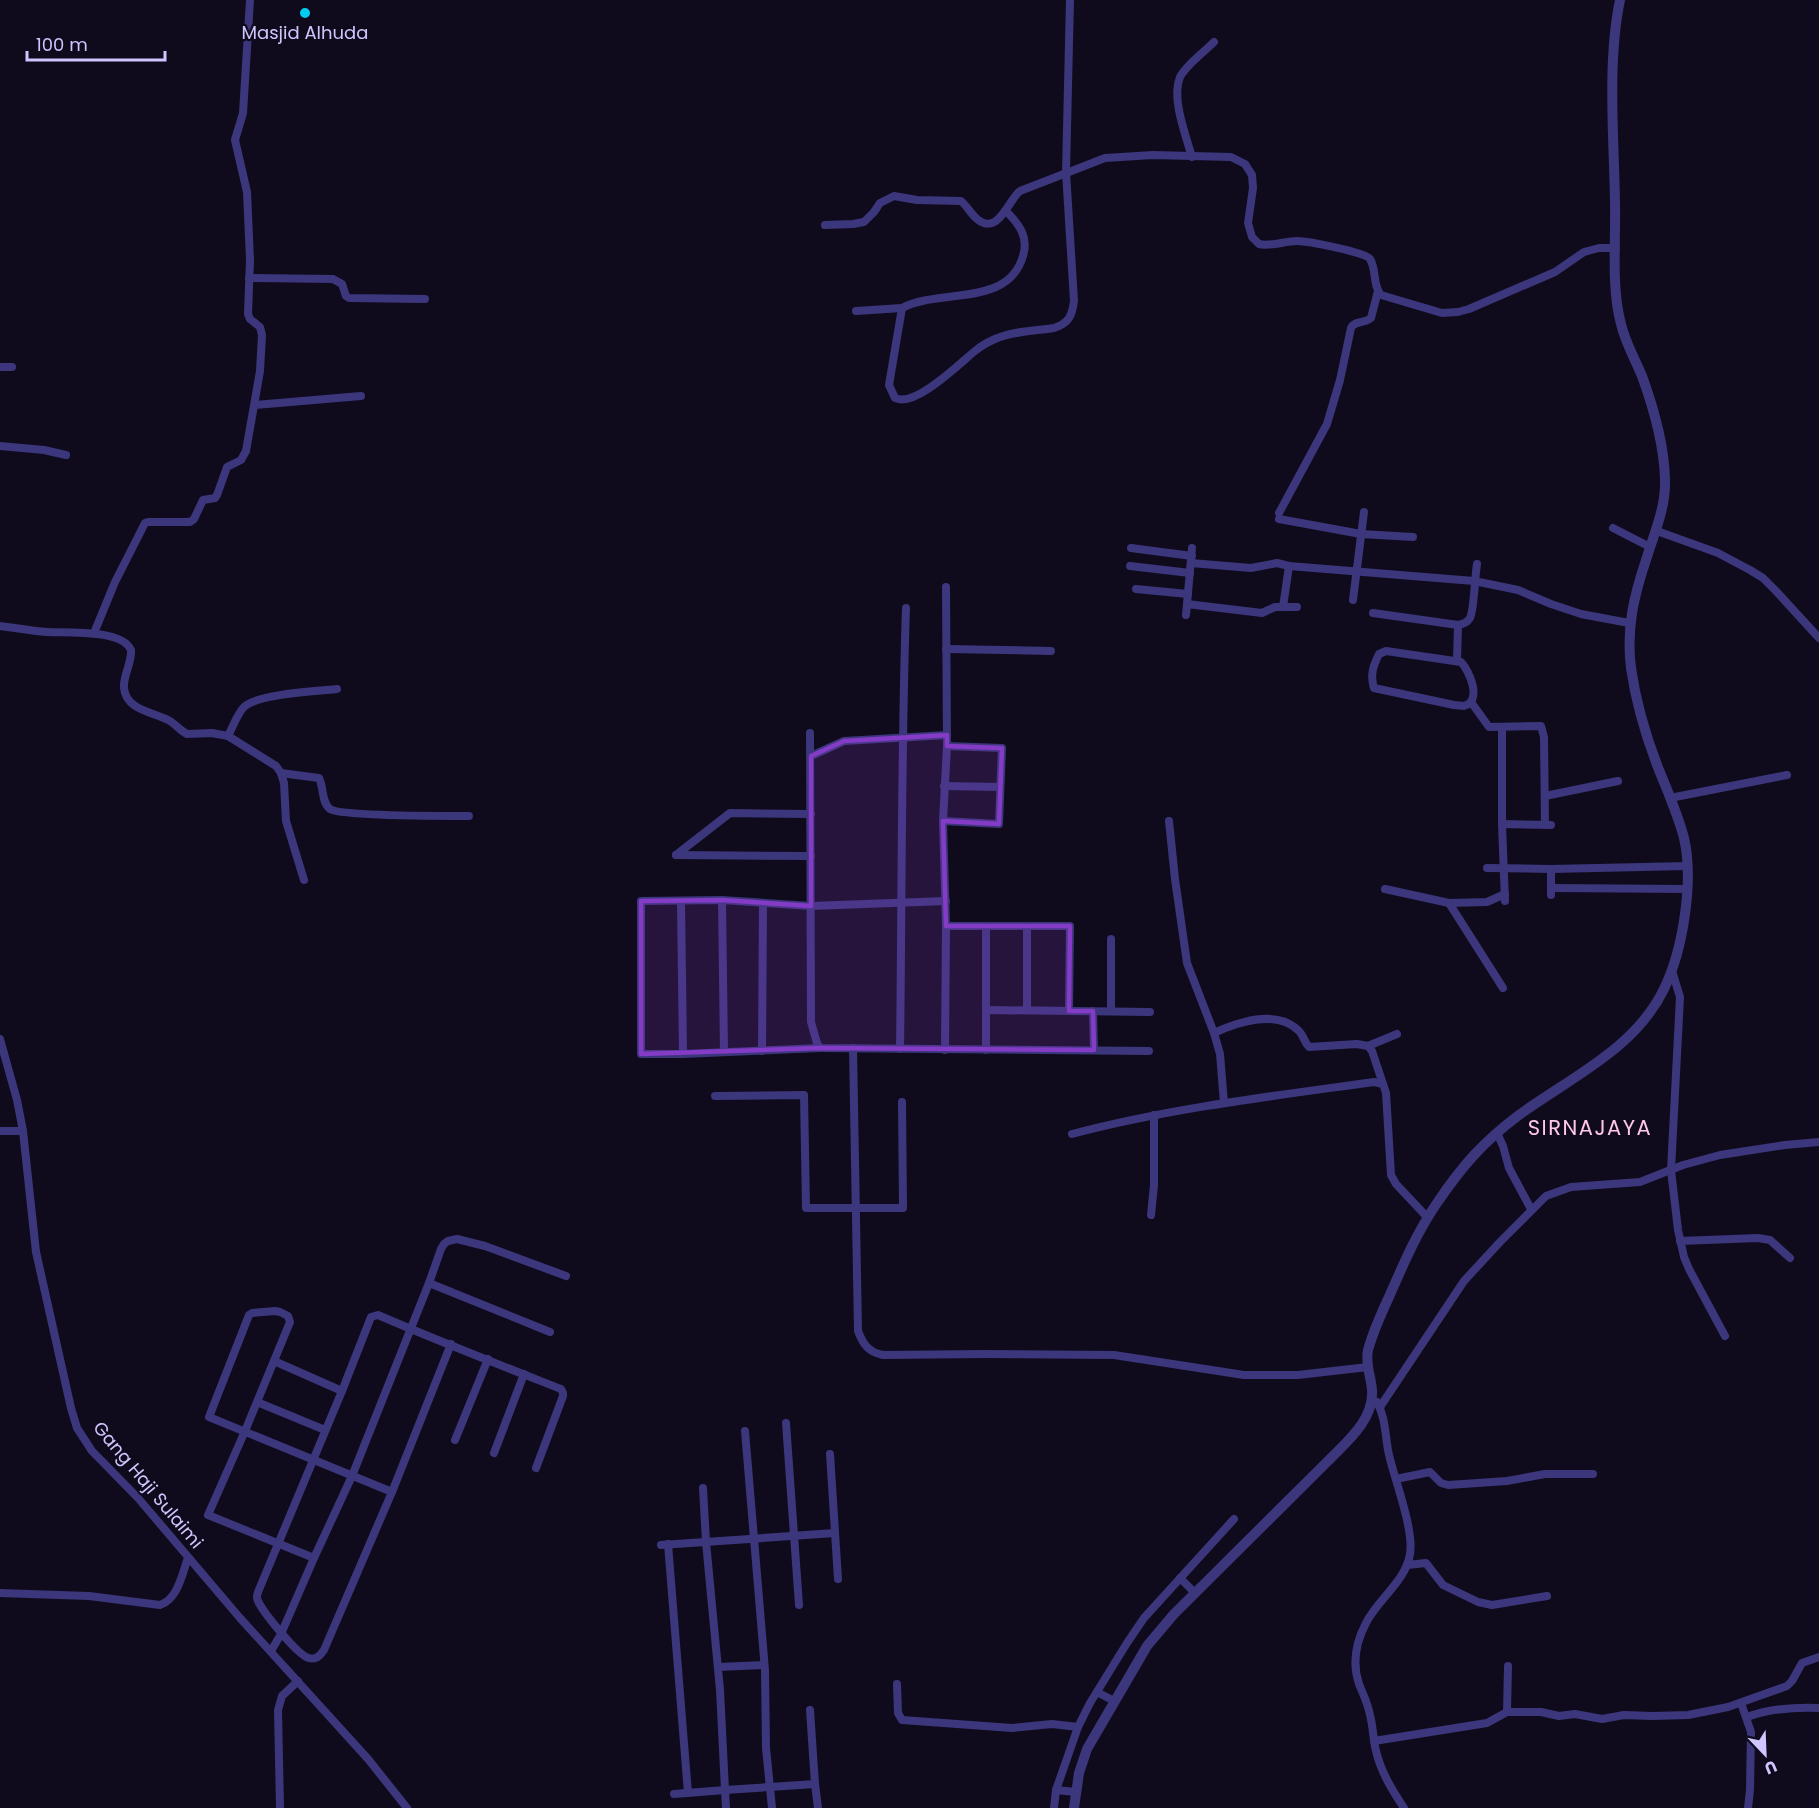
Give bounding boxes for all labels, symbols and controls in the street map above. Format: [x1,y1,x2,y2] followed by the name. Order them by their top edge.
[298,6,312,20] marker: Masjid Alhuda
[242,20,368,45] place label: Masjid Alhuda
[27,24,165,62] scale bar
[36,32,88,57] text: 100 m
[1528,1113,1652,1142] district label: SIRNAJAYA
[88,1416,209,1554] street label: Gang Haji Sulaimi
[1735,1724,1795,1784] north arrow
[1761,1755,1780,1780] text: U

